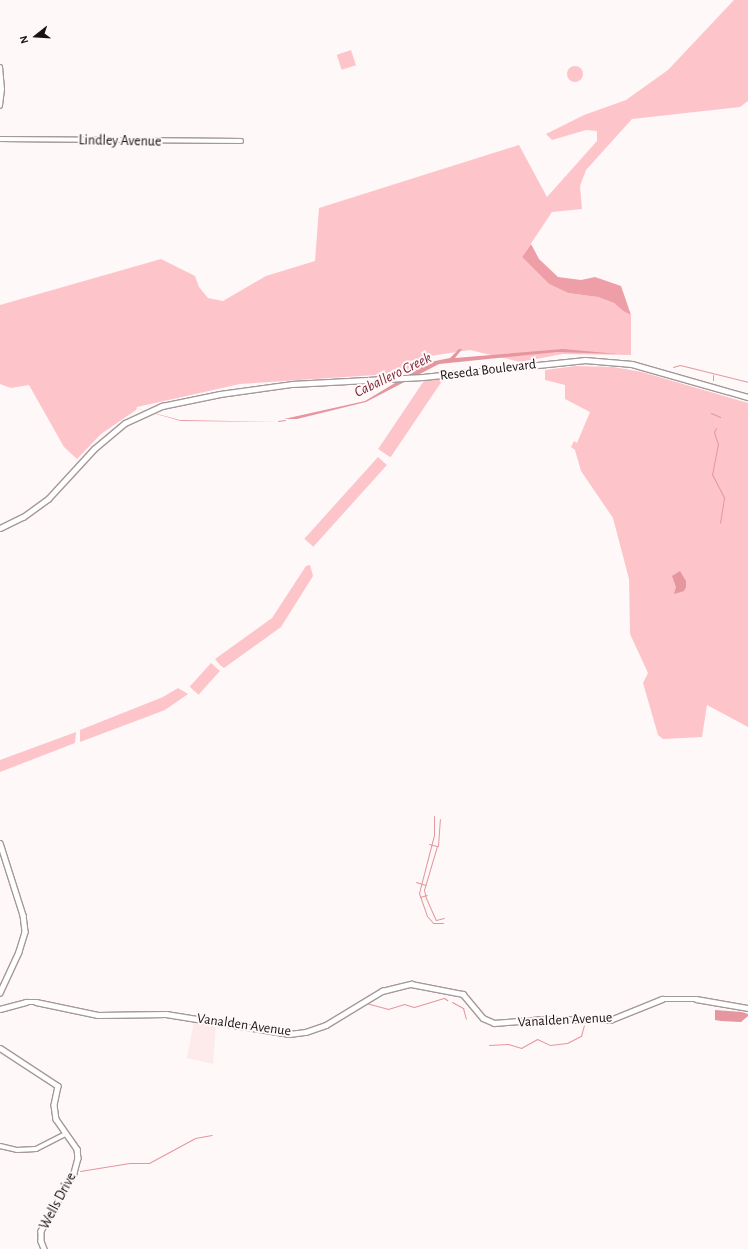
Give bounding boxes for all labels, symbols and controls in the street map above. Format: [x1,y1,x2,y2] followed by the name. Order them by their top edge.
[16,16,56,56] north arrow
[18,34,30,45] text: N
[79,132,161,150] street label: Lindley Avenue
[351,349,435,401] water label: Caballero Creek
[439,356,537,384] street label: Reseda Boulevard
[517,1009,613,1031] street label: Vanalden Avenue
[196,1010,292,1040] street label: Vanalden Avenue
[36,1170,80,1232] street label: Wells Drive

